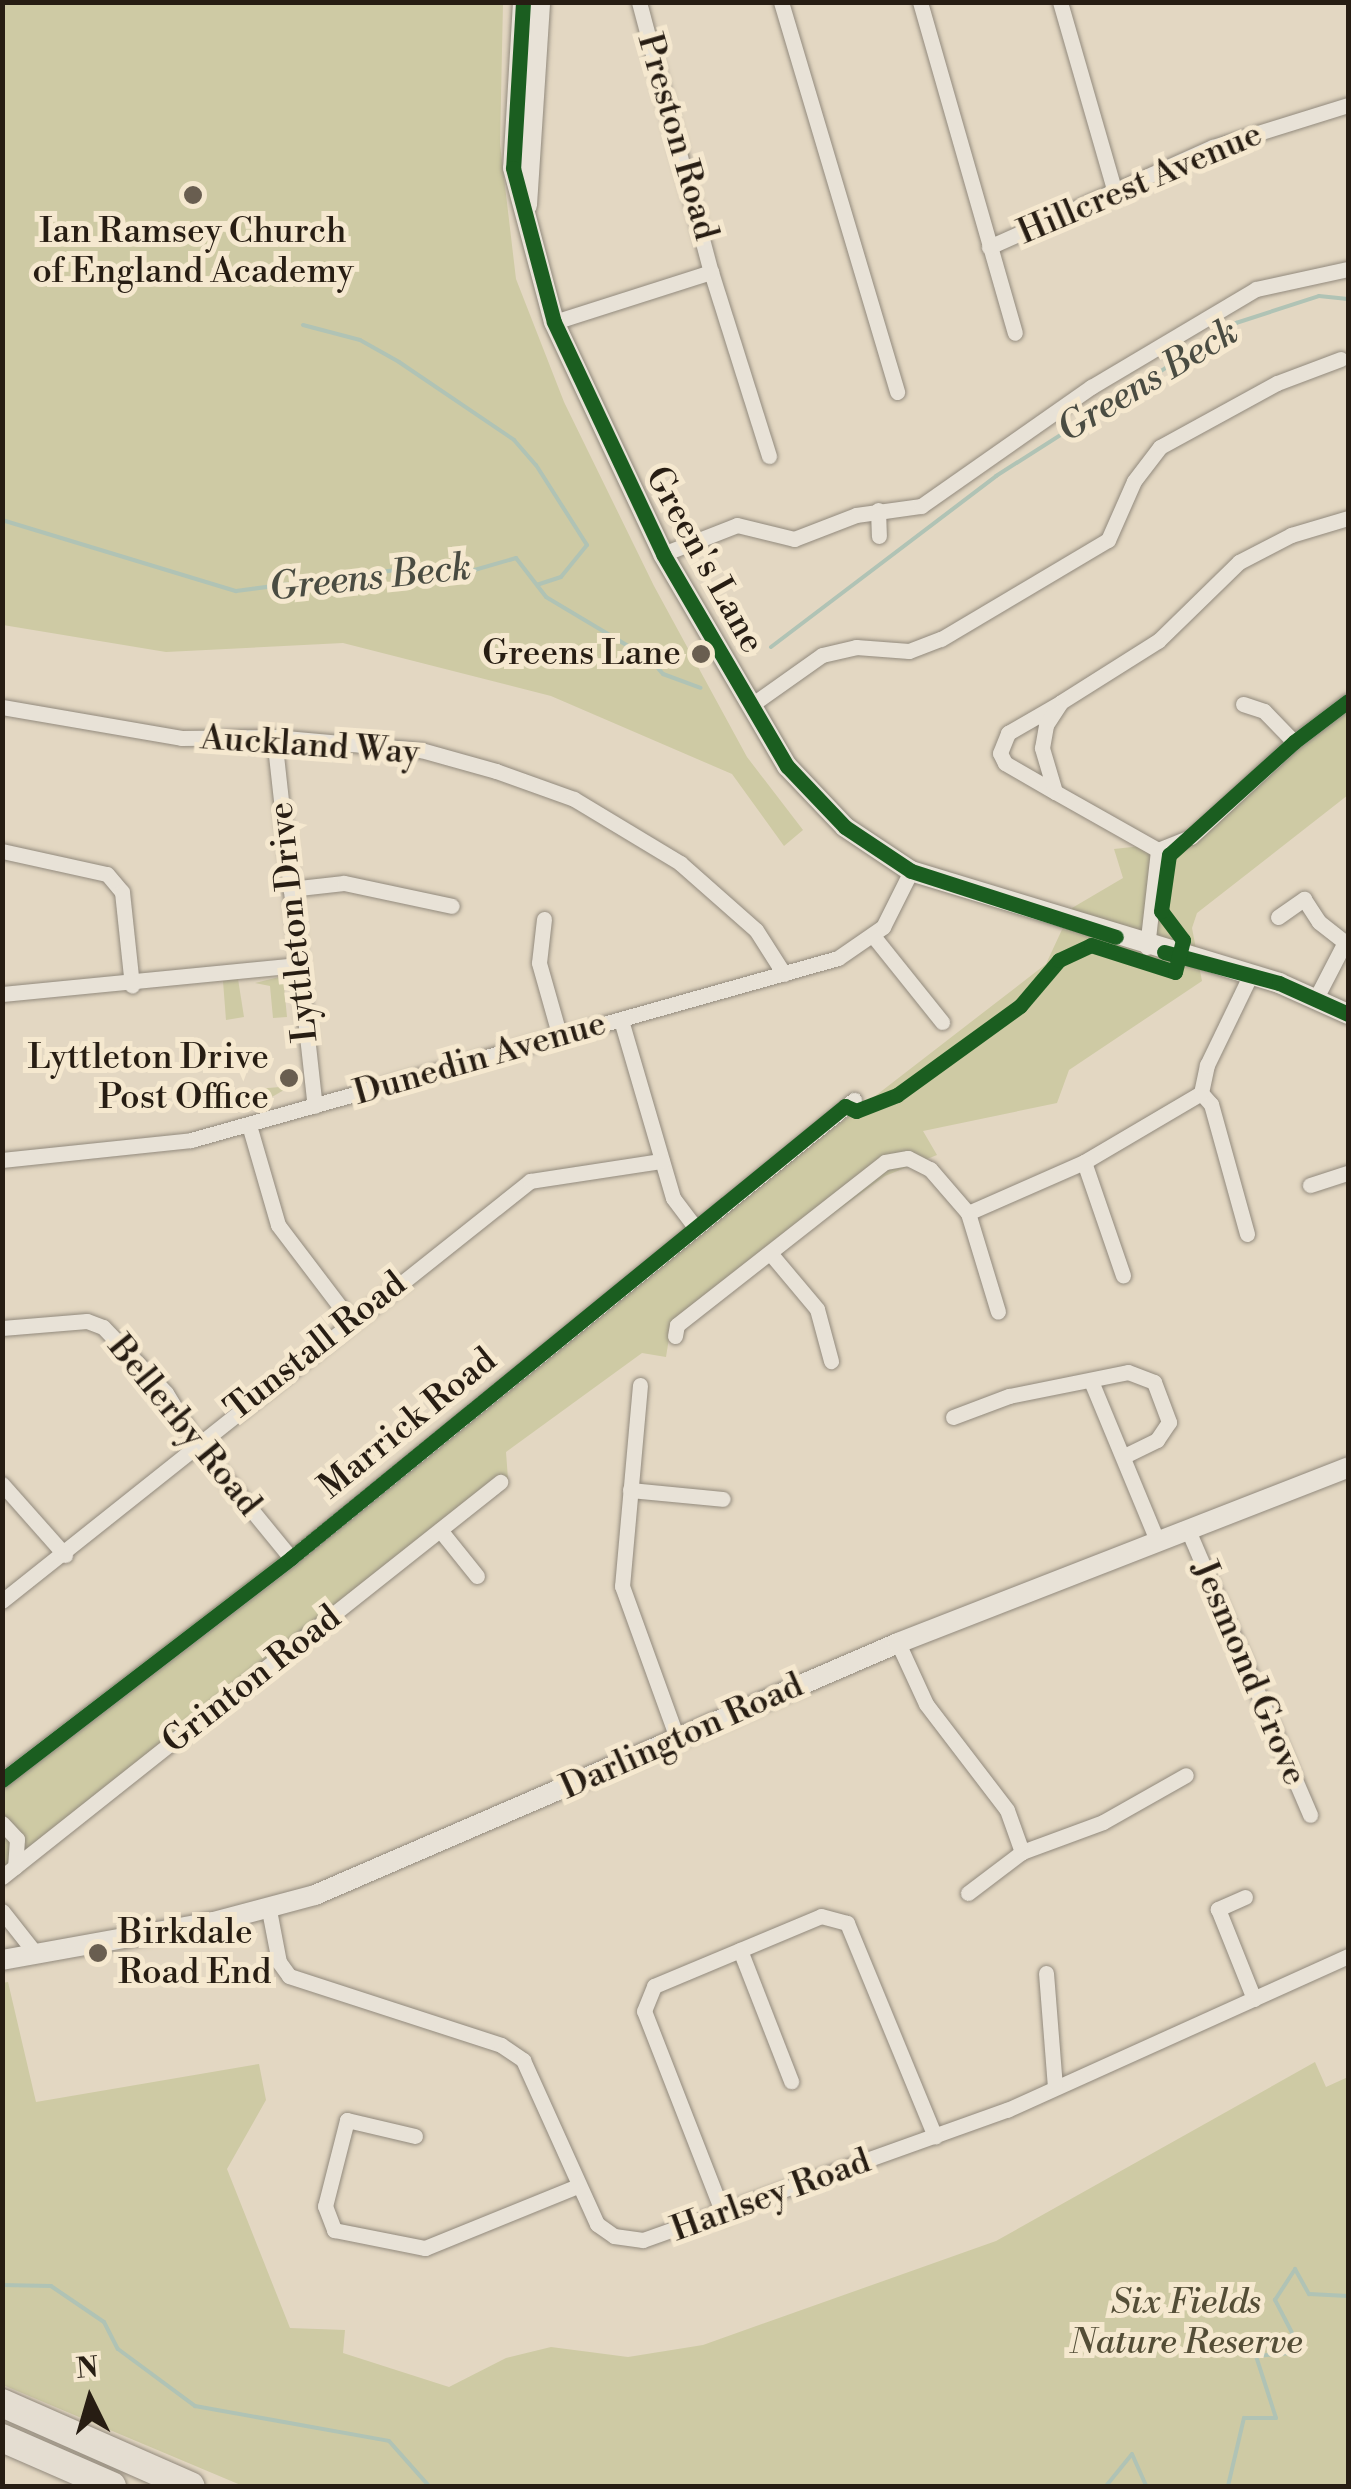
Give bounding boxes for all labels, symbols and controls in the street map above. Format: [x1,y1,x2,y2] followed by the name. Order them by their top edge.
[627,29,727,245] street label: Preston Road
[1012,114,1268,254] street label: Hillcrest Avenue
[182,184,204,206] marker: Ian Ramsey Church of England Academy
[32,211,354,293] place label: Ian Ramsey Church of England Academy
[1049,309,1247,453] water label: Greens Beck
[636,459,772,661] street label: Green's Lane
[267,545,473,611] water label: Greens Beck
[482,633,681,675] place label: Greens Lane
[690,643,712,665] marker: Greens Lane
[199,717,421,775] street label: Auckland Way
[260,800,328,1044] street label: Lyttleton Drive
[349,1003,611,1115] street label: Dunedin Avenue
[28,1037,269,1119] place label: Lyttleton Drive Post Office
[278,1067,300,1089] marker: Lyttleton Drive Post Office
[217,1263,415,1431] street label: Tunstall Road
[98,1327,270,1525] street label: Bellerby Road
[311,1340,505,1508] street label: Marrick Road
[1183,1554,1315,1792] street label: Jesmond Grove
[154,1597,350,1763] street label: Grinton Road
[554,1665,810,1809] street label: Darlington Road
[118,1912,271,1994] place label: Birkdale Road End
[87,1942,109,1964] marker: Birkdale Road End
[666,2141,876,2251] street label: Harlsey Road
[1069,2282,1303,2364] park label: Six Fields Nature Reserve
[40,2349,140,2449] north arrow
[75,2350,100,2387] text: N

